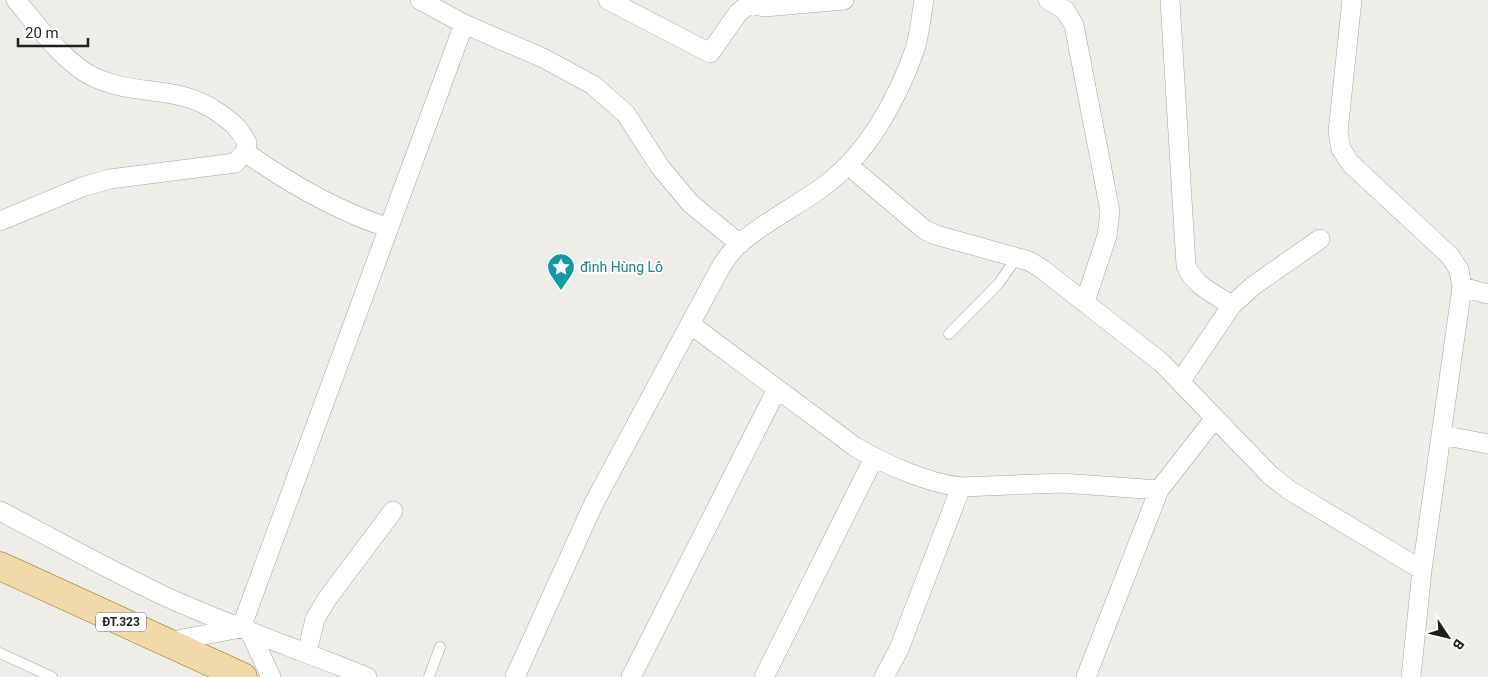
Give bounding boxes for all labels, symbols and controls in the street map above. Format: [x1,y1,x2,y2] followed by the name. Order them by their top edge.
[18,15,88,47] scale bar
[25,24,59,42] text: 20 m
[546,252,576,291] place icon: đình Hùng Lô
[580,259,663,275] place label: đình Hùng Lô
[96,612,146,632] road number: ĐT.323
[1423,612,1473,662] north arrow
[1449,636,1468,653] text: B

